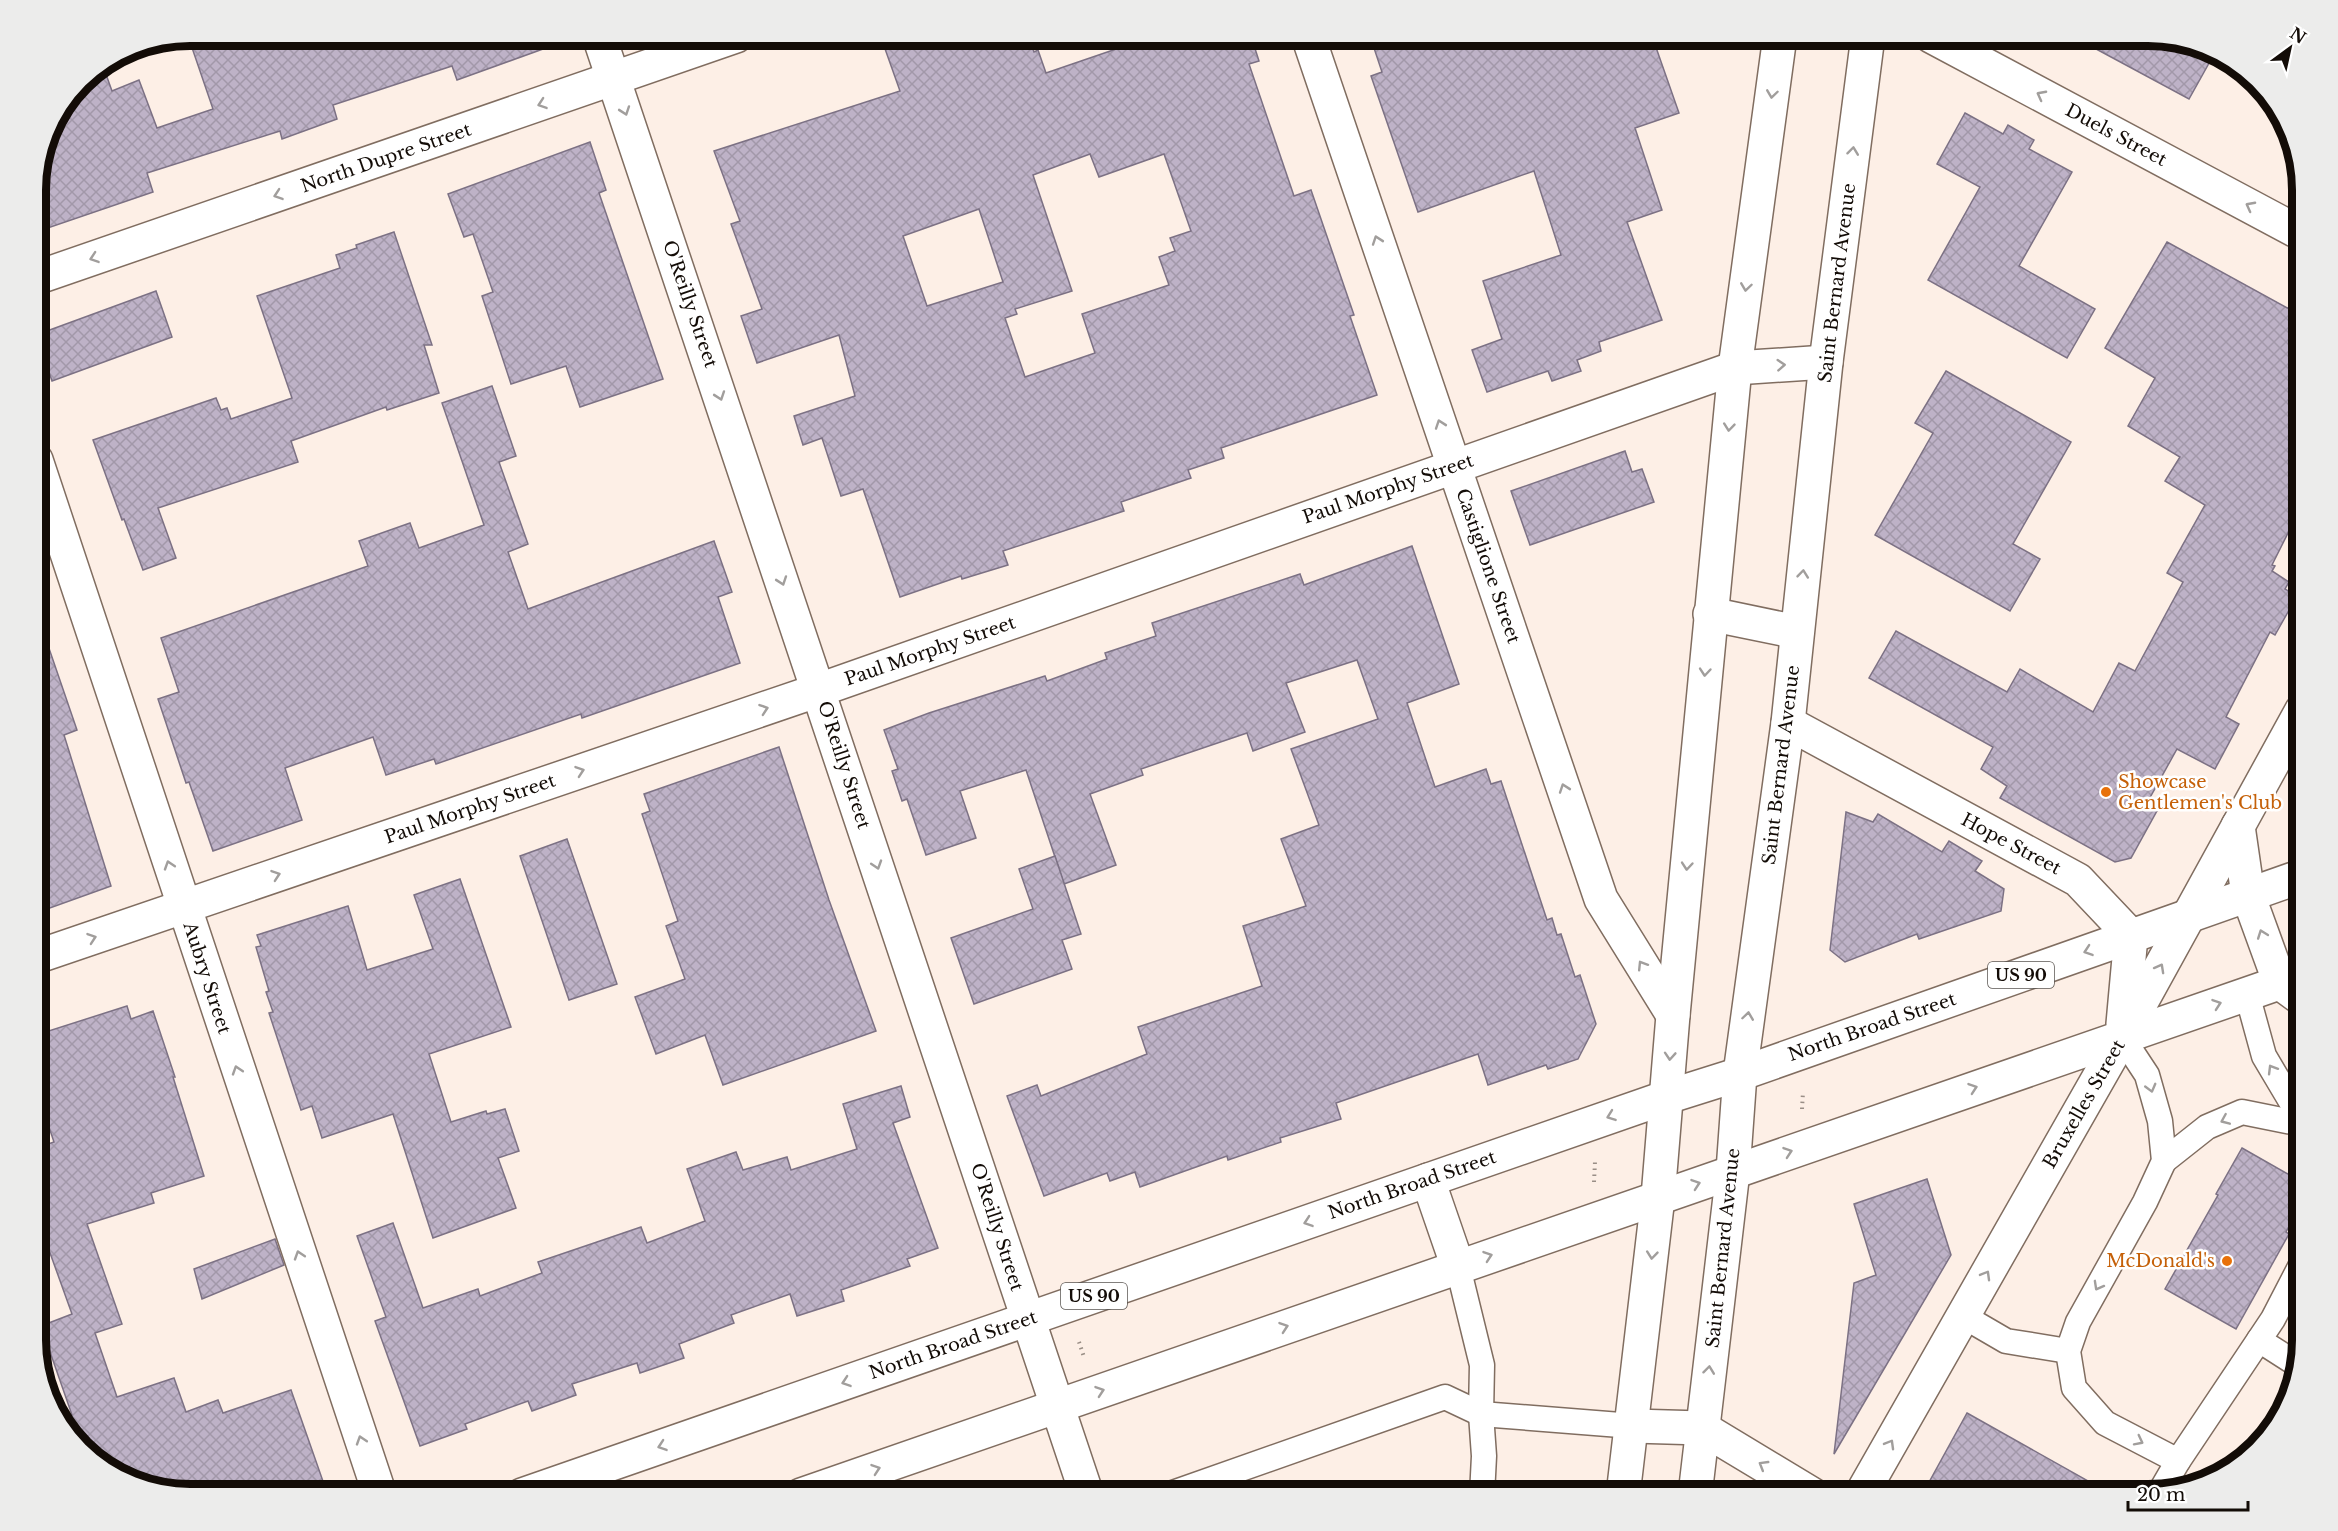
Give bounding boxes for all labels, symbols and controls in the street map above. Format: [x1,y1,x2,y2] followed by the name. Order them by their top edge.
[2260,18,2320,78] north arrow
[2286,23,2310,48] text: N
[1766,89,1778,99] one-way arrow
[2037,91,2047,102] one-way arrow
[537,97,548,110] one-way arrow
[2062,99,2171,171] street label: Duels Street
[617,105,630,116] one-way arrow
[298,118,474,197] street label: North Dupre Street
[1847,146,1859,156] one-way arrow
[1814,182,1860,384] street label: Saint Bernard Avenue
[273,187,284,200] one-way arrow
[2246,202,2257,213] one-way arrow
[1372,235,1385,246] one-way arrow
[658,237,722,371] street label: O'Reilly Street
[89,251,100,264] one-way arrow
[1740,283,1752,292] one-way arrow
[1776,359,1785,372] one-way arrow
[713,390,726,401] one-way arrow
[1435,419,1447,430] one-way arrow
[1723,422,1736,431] one-way arrow
[1300,449,1476,529] street label: Paul Morphy Street
[1451,486,1525,646] street label: Castiglione Street
[1796,570,1809,579] one-way arrow
[775,575,788,586] one-way arrow
[842,611,1018,691] street label: Paul Morphy Street
[1758,664,1804,866] street label: Saint Bernard Avenue
[1699,667,1712,676] one-way arrow
[813,698,875,832] street label: O'Reilly Street
[759,703,769,716] one-way arrow
[574,766,585,779] one-way arrow
[382,769,558,849] street label: Paul Morphy Street
[2118,771,2282,814] place label: Showcase Gentlemen's Club
[1558,783,1571,794] one-way arrow
[2099,785,2113,799] marker: Showcase Gentlemen's Club
[1957,809,2065,880] street label: Hope Street
[870,859,882,870] one-way arrow
[164,860,176,871] one-way arrow
[1681,862,1694,871] one-way arrow
[270,869,281,882] one-way arrow
[178,918,235,1037] street label: Aubry Street
[2257,929,2270,940] one-way arrow
[86,933,96,946] one-way arrow
[2083,943,2094,956] one-way arrow
[1638,961,1650,971] one-way arrow
[1988,962,2054,988] road number: US 90
[2153,963,2164,974] one-way arrow
[1785,988,1959,1066] street label: North Broad Street
[2211,999,2222,1012] one-way arrow
[1741,1011,1753,1021] one-way arrow
[2038,1036,2130,1172] street label: Bruxelles Street
[1663,1051,1676,1060] one-way arrow
[232,1065,245,1076] one-way arrow
[2268,1065,2279,1075] one-way arrow
[2143,1082,2156,1092] one-way arrow
[1967,1083,1978,1096] one-way arrow
[1607,1109,1617,1122] one-way arrow
[2220,1112,2231,1124] one-way arrow
[1325,1146,1499,1224] street label: North Broad Street
[1783,1146,1793,1159] one-way arrow
[1702,1147,1744,1349] street label: Saint Bernard Avenue
[966,1160,1028,1294] street label: O'Reilly Street
[1690,1178,1701,1191] one-way arrow
[1303,1214,1314,1227] one-way arrow
[294,1250,306,1261] one-way arrow
[2106,1250,2215,1272] place label: McDonald's
[1482,1251,1493,1264] one-way arrow
[1646,1251,1659,1260] one-way arrow
[2220,1254,2234,1268] marker: McDonald's
[1979,1271,1991,1281] one-way arrow
[2094,1279,2106,1290] one-way arrow
[1061,1283,1127,1309] road number: US 90
[866,1306,1040,1384] street label: North Broad Street
[1278,1322,1289,1335] one-way arrow
[1703,1366,1715,1375] one-way arrow
[841,1375,852,1388] one-way arrow
[1094,1386,1105,1399] one-way arrow
[2133,1434,2143,1445] one-way arrow
[356,1435,368,1445] one-way arrow
[657,1439,668,1452] one-way arrow
[1883,1440,1894,1450] one-way arrow
[1759,1460,1769,1472] one-way arrow
[870,1463,881,1476] one-way arrow
[2128,1474,2248,1512] scale bar
[2137,1484,2185,1506] text: 20 m

